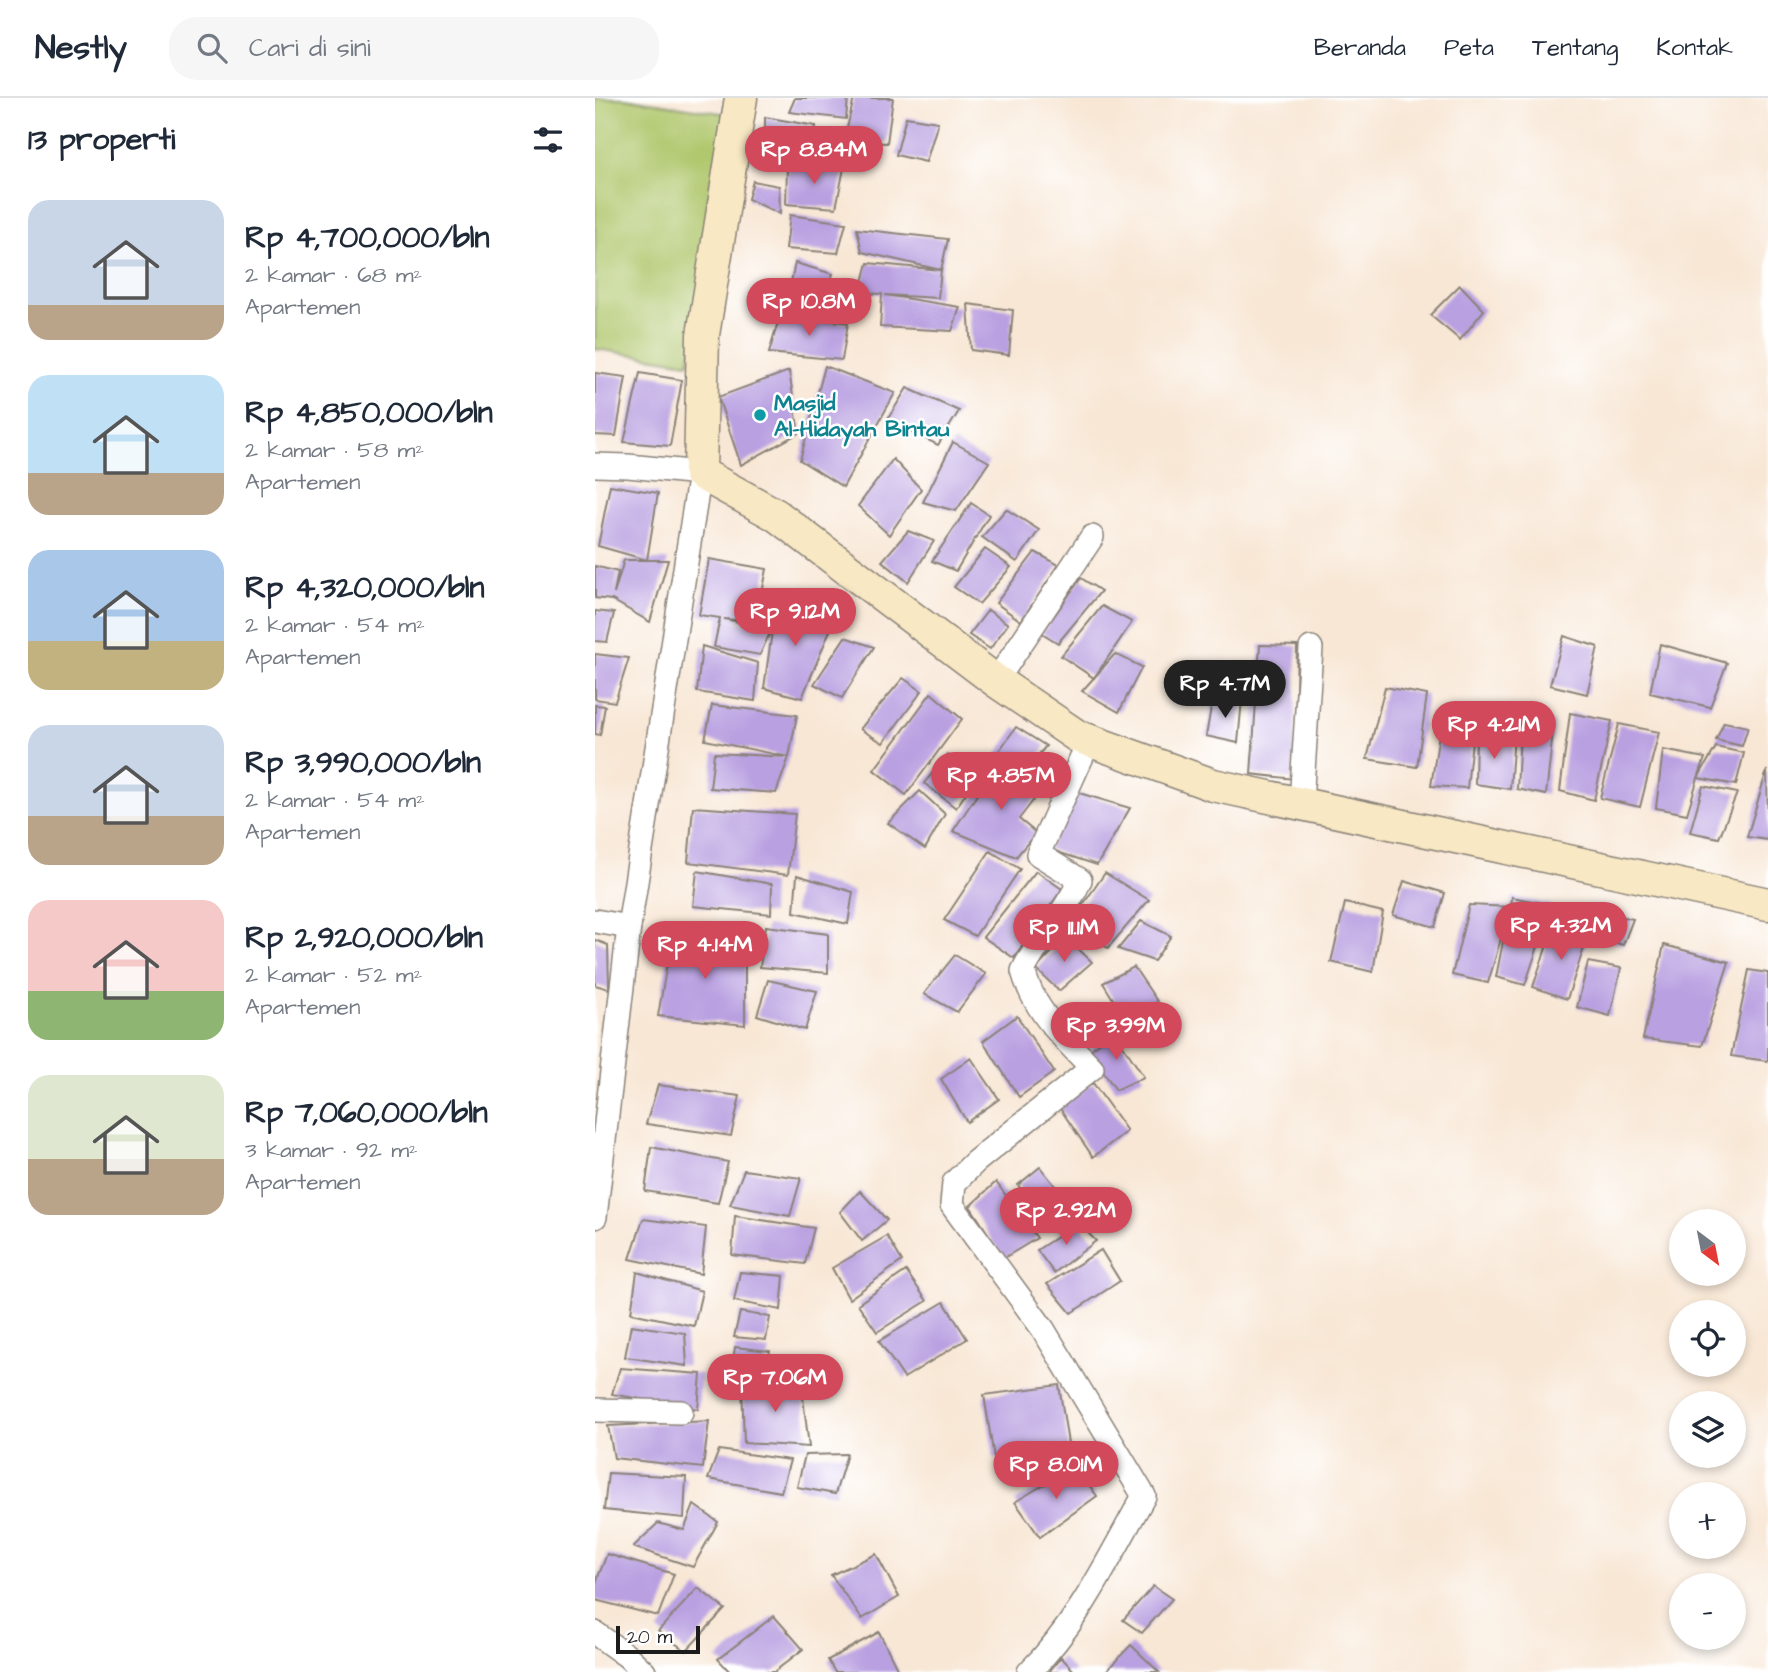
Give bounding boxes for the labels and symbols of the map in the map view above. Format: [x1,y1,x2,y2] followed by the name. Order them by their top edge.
[742,126,886,186] pin: Rp 8.84M
[737,278,881,338] pin: Rp 10.8M
[774,387,950,447] place label: Masjid Al-Hidayah Bintau
[752,407,768,423] marker: Masjid Al-Hidayah Bintau
[723,588,867,648] pin: Rp 9.12M
[1160,660,1290,720] pin: Rp 4.7M
[1422,702,1566,761] pin: Rp 4.21M
[929,752,1073,812] pin: Rp 4.85M
[1489,902,1633,962] pin: Rp 4.32M
[992,904,1136,964] pin: Rp 11.1M
[633,922,777,981] pin: Rp 4.14M
[1044,1002,1188,1062] pin: Rp 3.99M
[994,1188,1138,1247] pin: Rp 2.92M
[1669,1209,1747,1286] north arrow
[703,1354,847,1414] pin: Rp 7.06M
[984,1442,1128,1501] pin: Rp 8.01M
[616,1623,700,1655] scale bar

